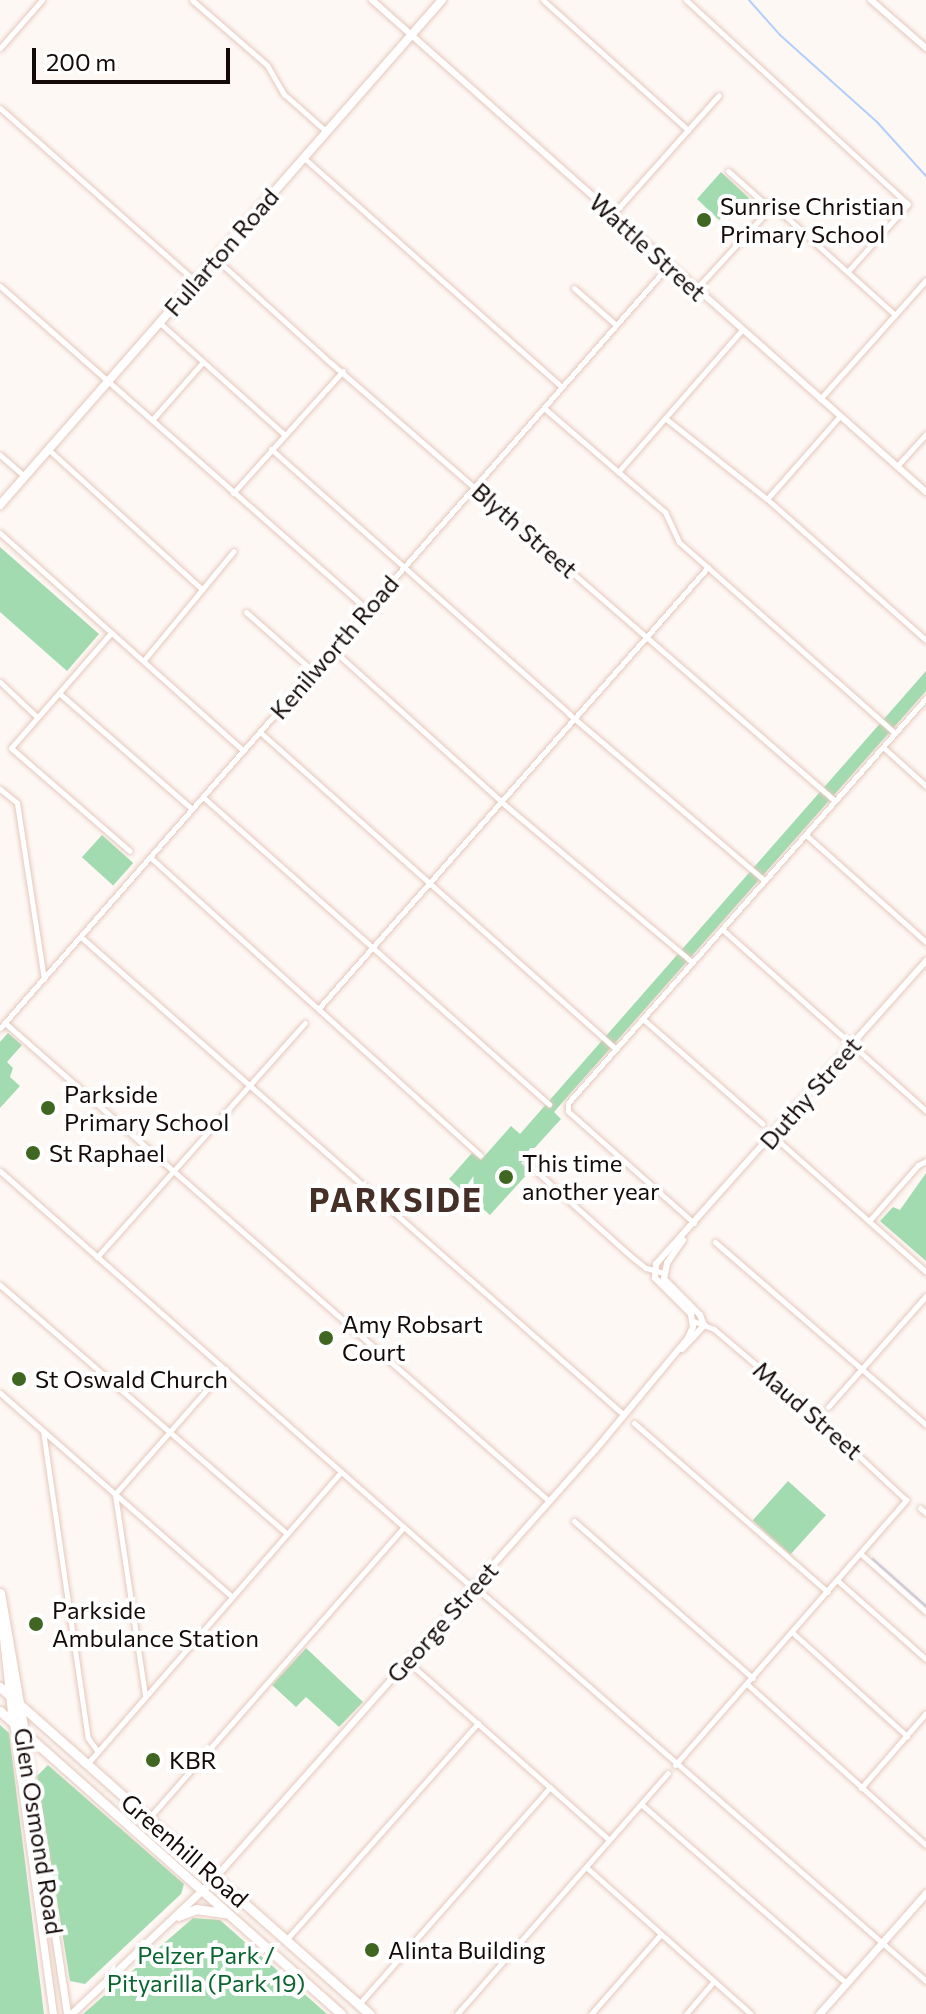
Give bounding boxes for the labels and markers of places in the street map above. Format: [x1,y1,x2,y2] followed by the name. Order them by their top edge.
[720,192,904,248] place label: Sunrise Christian Primary School
[695,211,713,229] marker: Sunrise Christian Primary School
[64,1080,229,1136] place label: Parkside Primary School
[39,1099,57,1117] marker: Parkside Primary School
[49,1139,165,1167] place label: St Raphael
[24,1144,42,1162] marker: St Raphael
[522,1149,660,1205] place label: This time another year
[497,1168,515,1186] marker: This time another year
[342,1310,483,1366] place label: Amy Robsart Court
[317,1329,335,1347] marker: Amy Robsart Court
[35,1365,228,1393] place label: St Oswald Church
[10,1370,28,1388] marker: St Oswald Church
[52,1596,259,1652] place label: Parkside Ambulance Station
[27,1615,45,1633] marker: Parkside Ambulance Station
[169,1746,217,1774] place label: KBR
[144,1751,162,1769] marker: KBR
[388,1936,546,1964] place label: Alinta Building
[363,1941,381,1959] marker: Alinta Building

